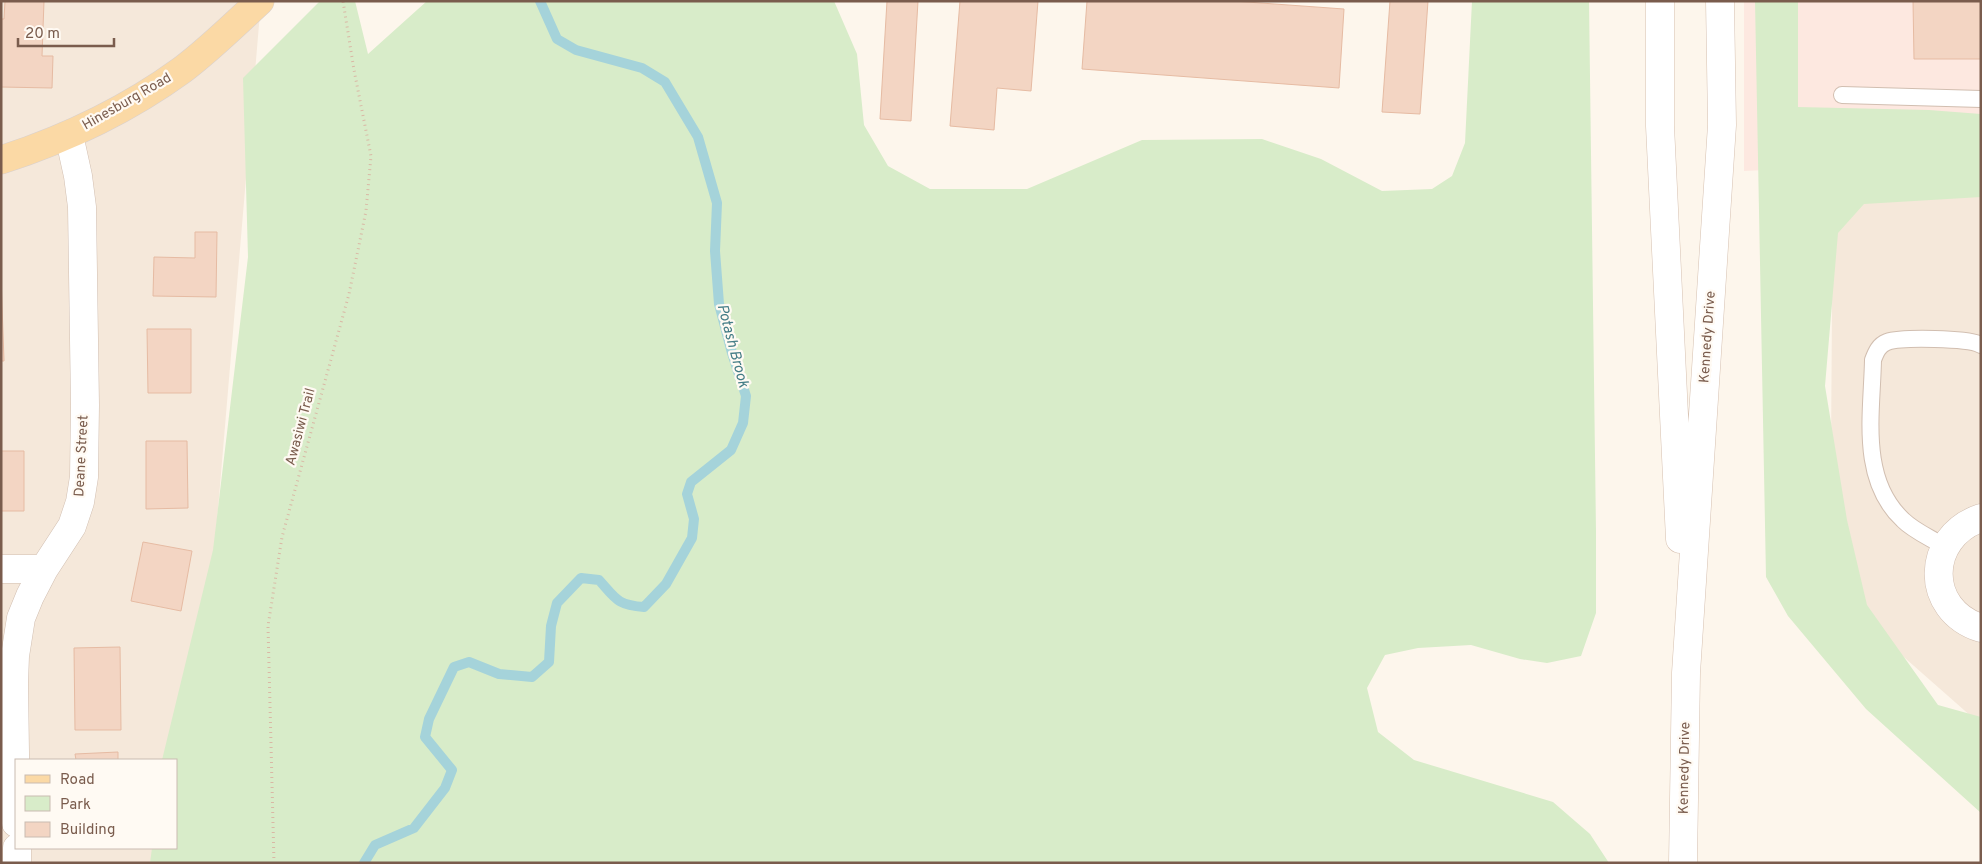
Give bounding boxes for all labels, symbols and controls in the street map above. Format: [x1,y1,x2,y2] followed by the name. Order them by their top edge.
[18,15,114,47] scale bar
[25,25,60,44] text: 20 m
[79,70,175,134] street label: Hinesburg Road
[1696,290,1720,384] street label: Kennedy Drive
[712,302,752,390] water label: Potash Brook
[283,386,319,468] street label: Awasiwi Trail
[71,415,93,497] street label: Deane Street
[1676,722,1694,814] street label: Kennedy Drive
[15,759,178,849] legend
[60,771,95,790] text: Road
[60,796,91,815] text: Park
[60,821,115,840] text: Building

